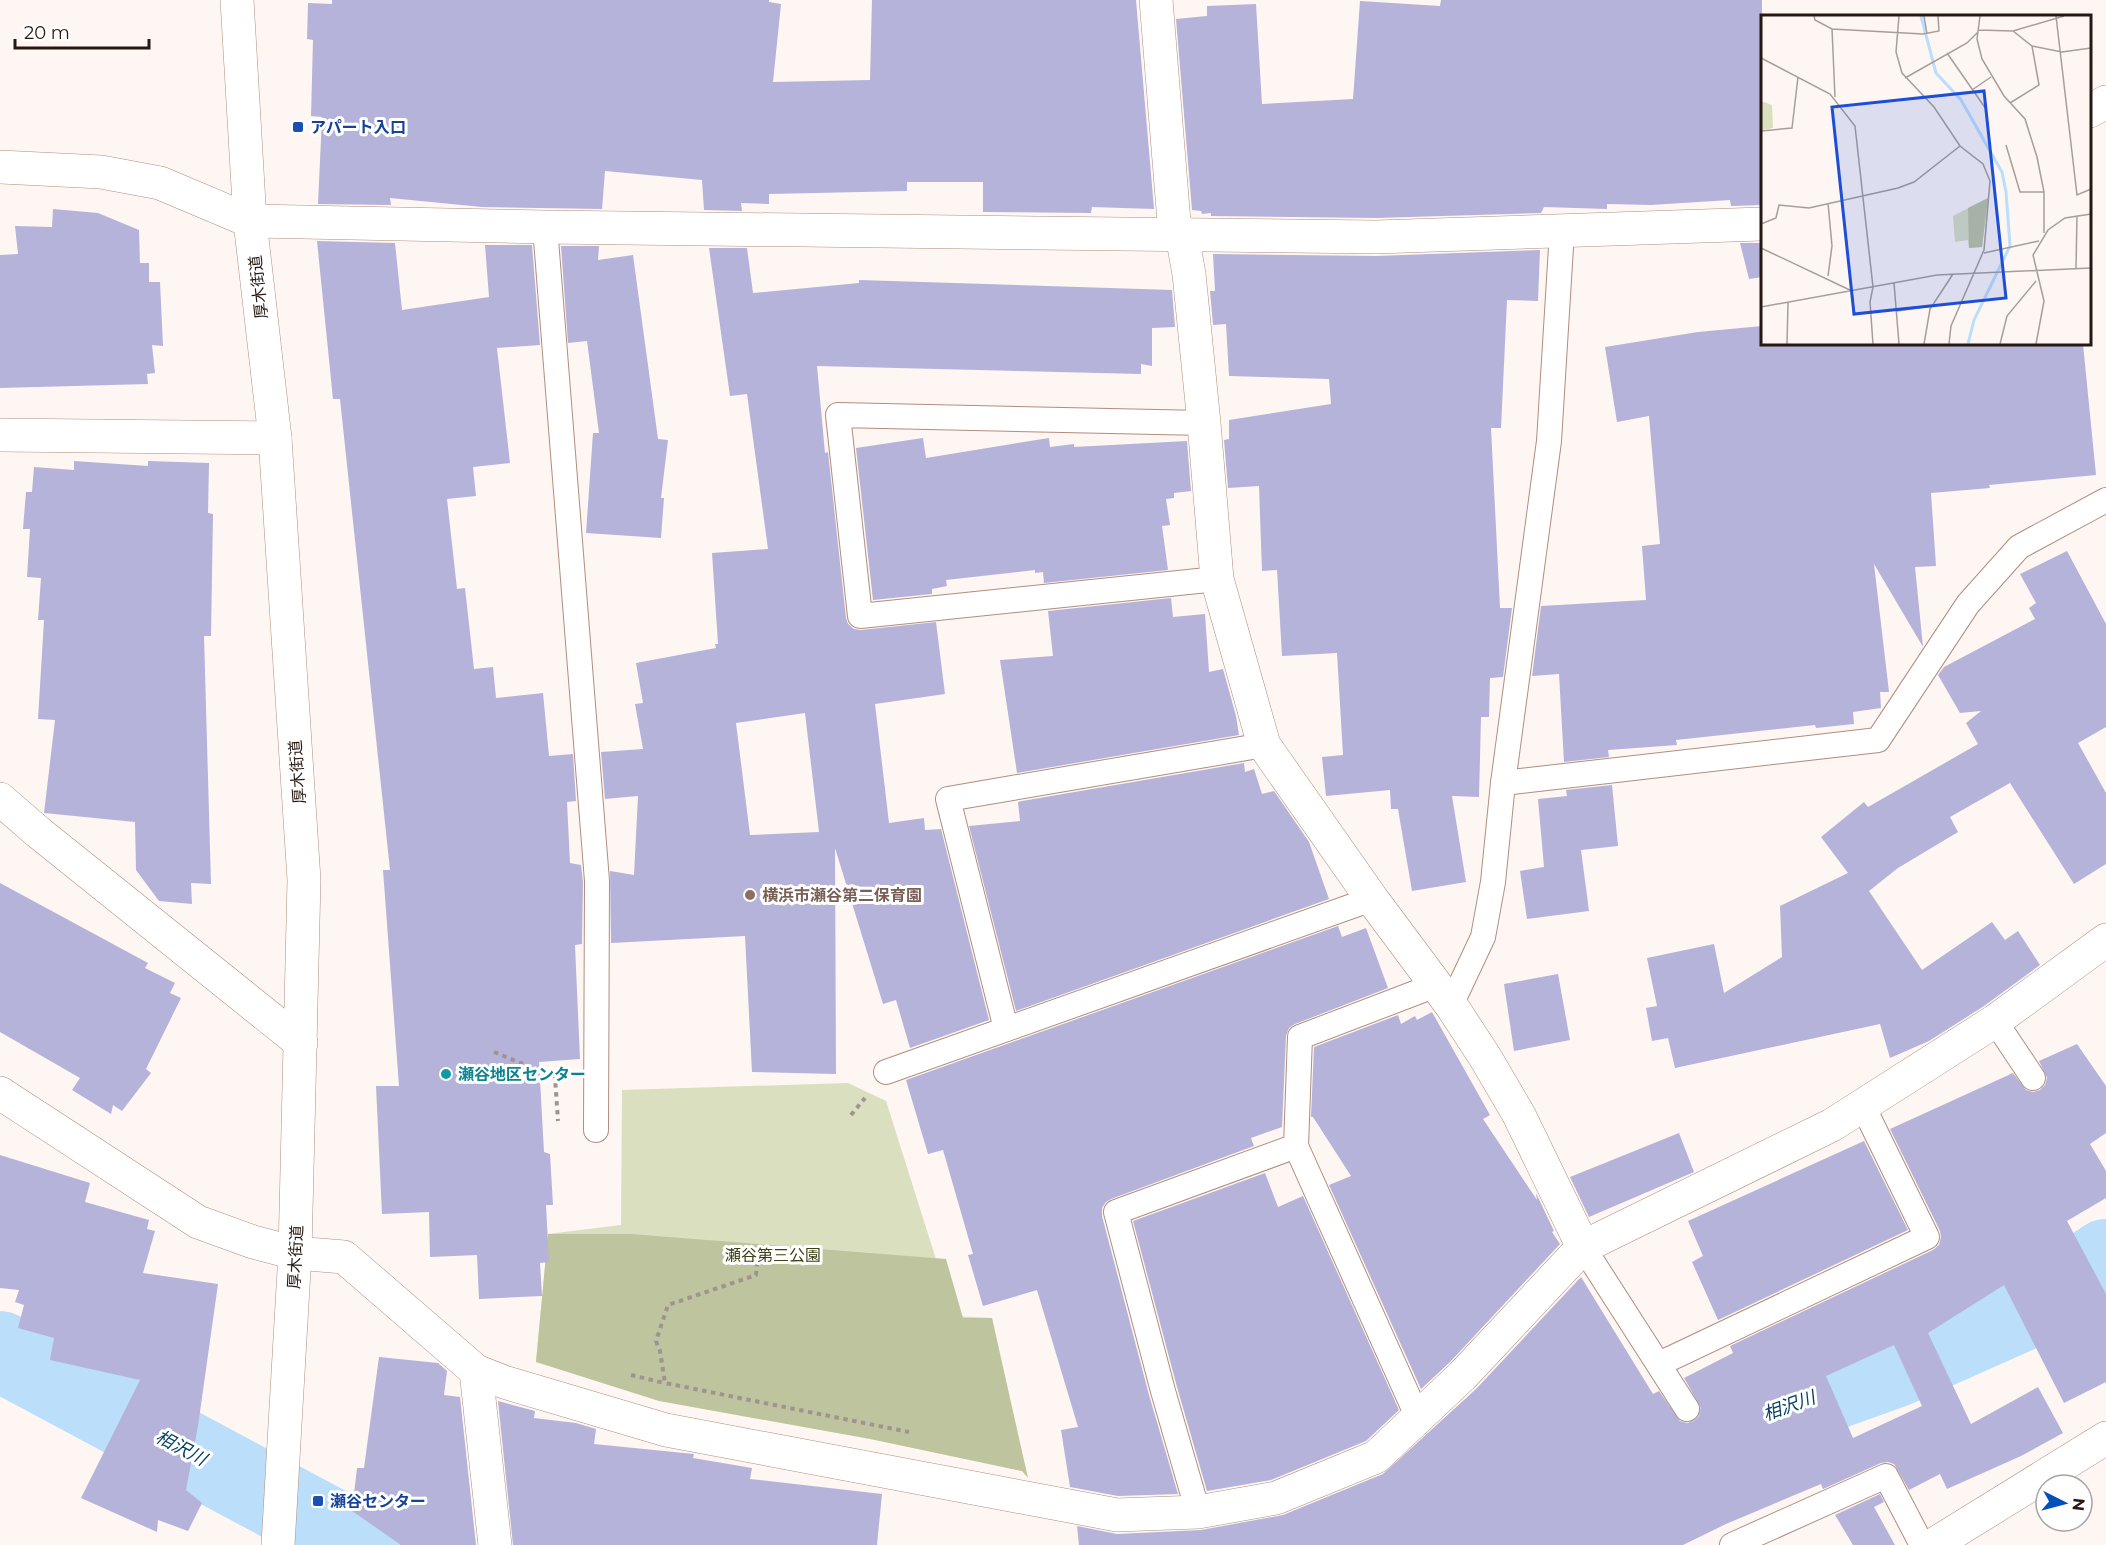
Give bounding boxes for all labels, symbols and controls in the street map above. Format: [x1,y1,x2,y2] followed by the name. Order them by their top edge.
[15,12,148,50] scale bar
[1761,15,2091,345] inset map
[24,22,70,44] text: 20 m
[310,118,406,137] place label: アパート入口
[291,120,305,134] marker: アパート入口
[246,254,271,320] street label: 厚木街道
[286,739,309,805] street label: 厚木街道
[762,886,922,905] place label: 横浜市瀬谷第二保育園
[743,888,757,902] marker: 横浜市瀬谷第二保育園
[458,1065,586,1084] place label: 瀬谷地区センター
[439,1067,453,1081] marker: 瀬谷地区センター
[284,1225,307,1289] street label: 厚木街道
[725,1246,821,1265] park label: 瀬谷第三公園
[1760,1386,1820,1426] water label: 相沢川
[152,1426,212,1471] water label: 相沢川
[2034,1473,2094,1533] north arrow
[330,1492,426,1511] place label: 瀬谷センター
[311,1494,325,1508] marker: 瀬谷センター
[2068,1497,2089,1512] text: N

